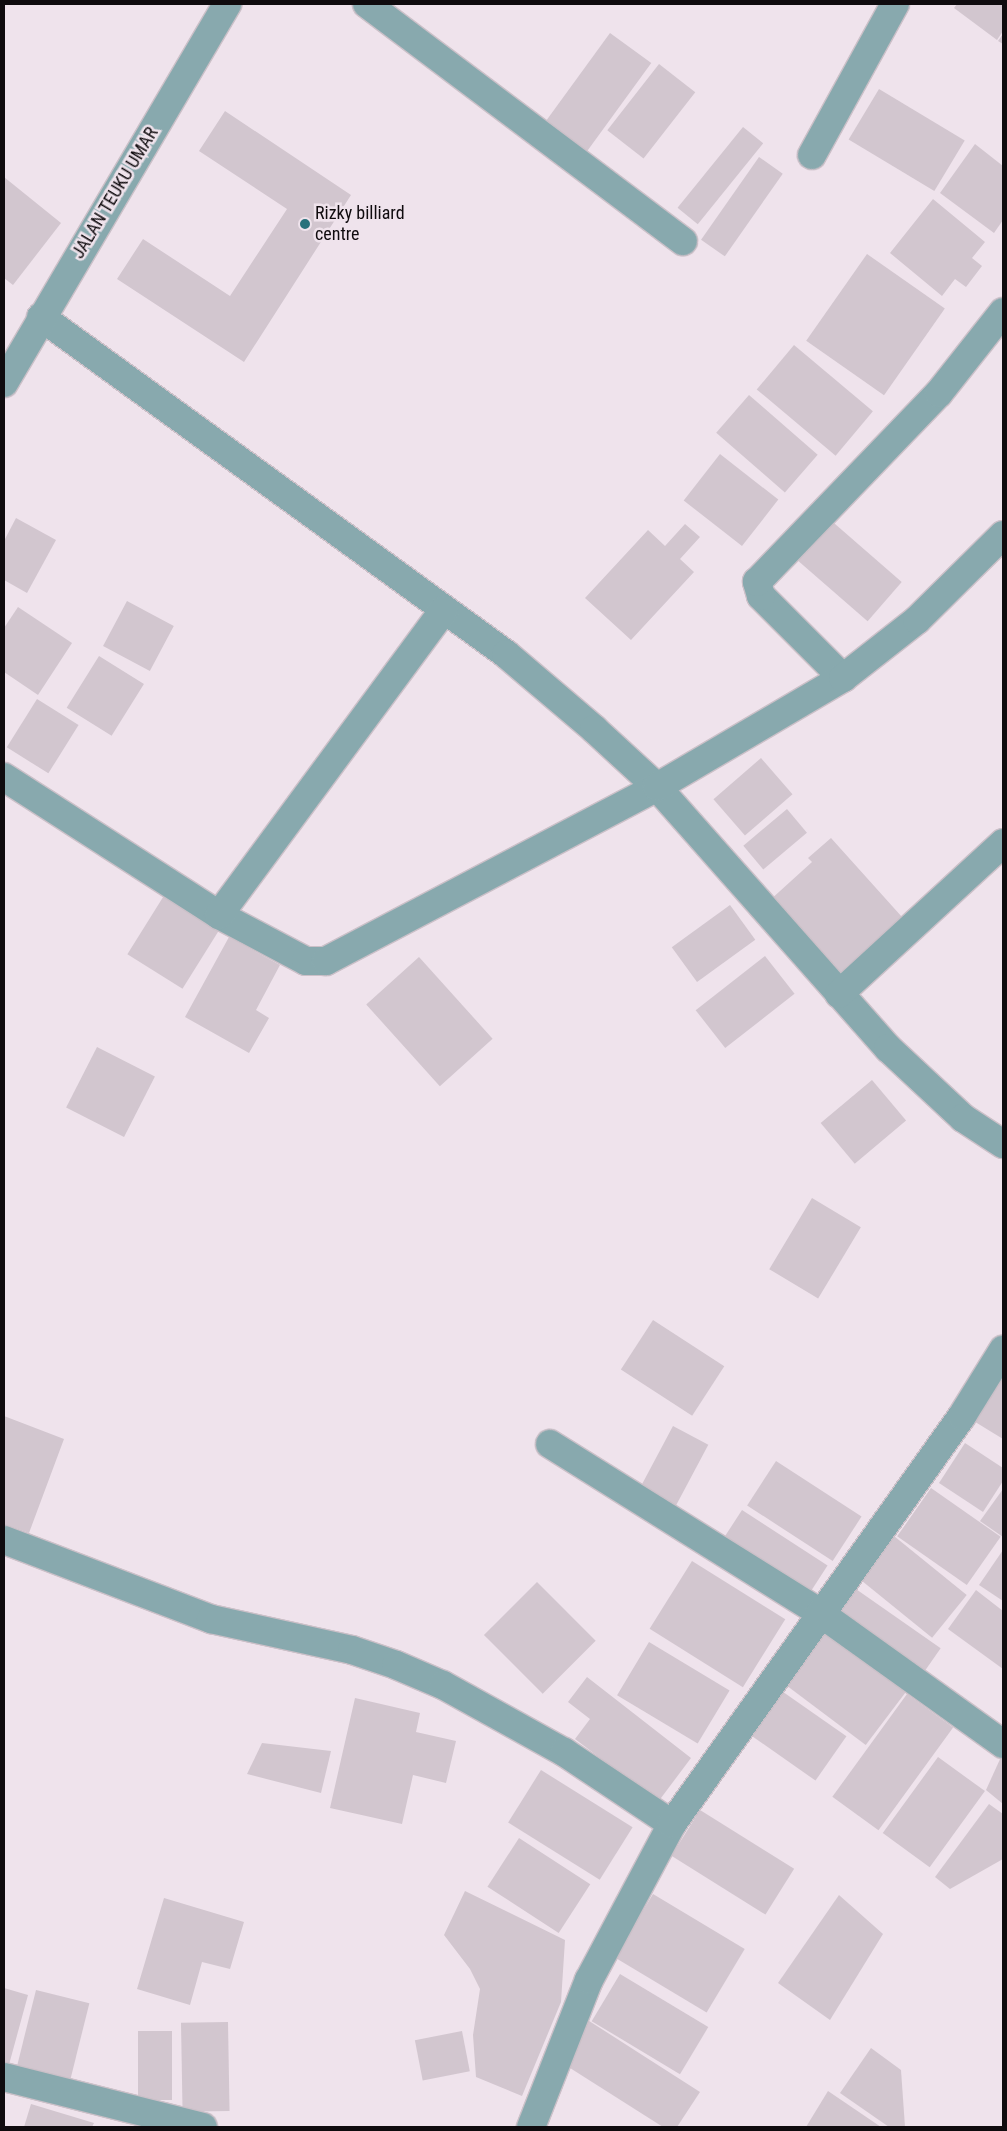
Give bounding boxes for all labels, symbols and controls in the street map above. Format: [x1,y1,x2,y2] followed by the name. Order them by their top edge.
[67,123,163,263] street label: JALAN TEUKU UMAR
[315,203,405,245] place label: Rizky billiard centre
[299,218,311,230] marker: Rizky billiard centre

